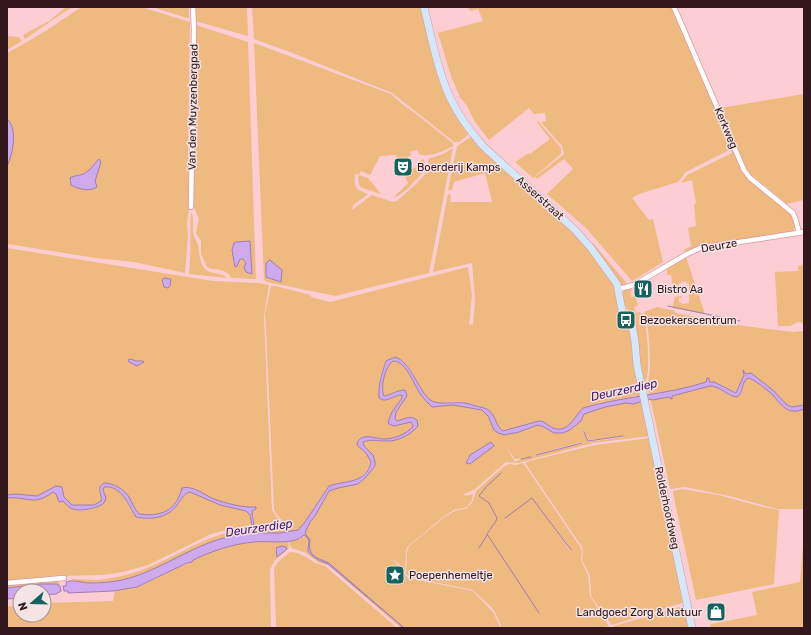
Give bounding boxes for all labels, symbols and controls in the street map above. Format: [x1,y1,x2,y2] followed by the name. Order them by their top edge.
[185,44,201,170] street label: Van den Muyzenbergpad
[711,105,741,151] street label: Kerkweg
[392,156,414,178] theatre icon: Boerderij Kamps
[417,161,501,174] place label: Boerderij Kamps
[514,173,567,223] street label: Asserstraat
[700,236,738,256] street label: Deurze
[632,278,654,300] restaurant icon: Bistro Aa
[657,283,703,296] place label: Bistro Aa
[615,309,637,331] bus stop icon: Bezoekerscentrum
[640,314,737,327] place label: Bezoekerscentrum
[589,376,659,404] water label: Deurzerdiep
[652,465,682,551] street label: Rolderhoofdweg
[224,516,294,540] water label: Deurzerdiep
[384,564,406,586] place icon: Poepenhemeltje
[409,569,493,582] place label: Poepenhemeltje
[12,583,52,623] north arrow
[16,600,31,612] text: N
[705,601,727,623] shop icon: Landgoed Zorg & Natuur
[576,606,703,619] place label: Landgoed Zorg & Natuur

